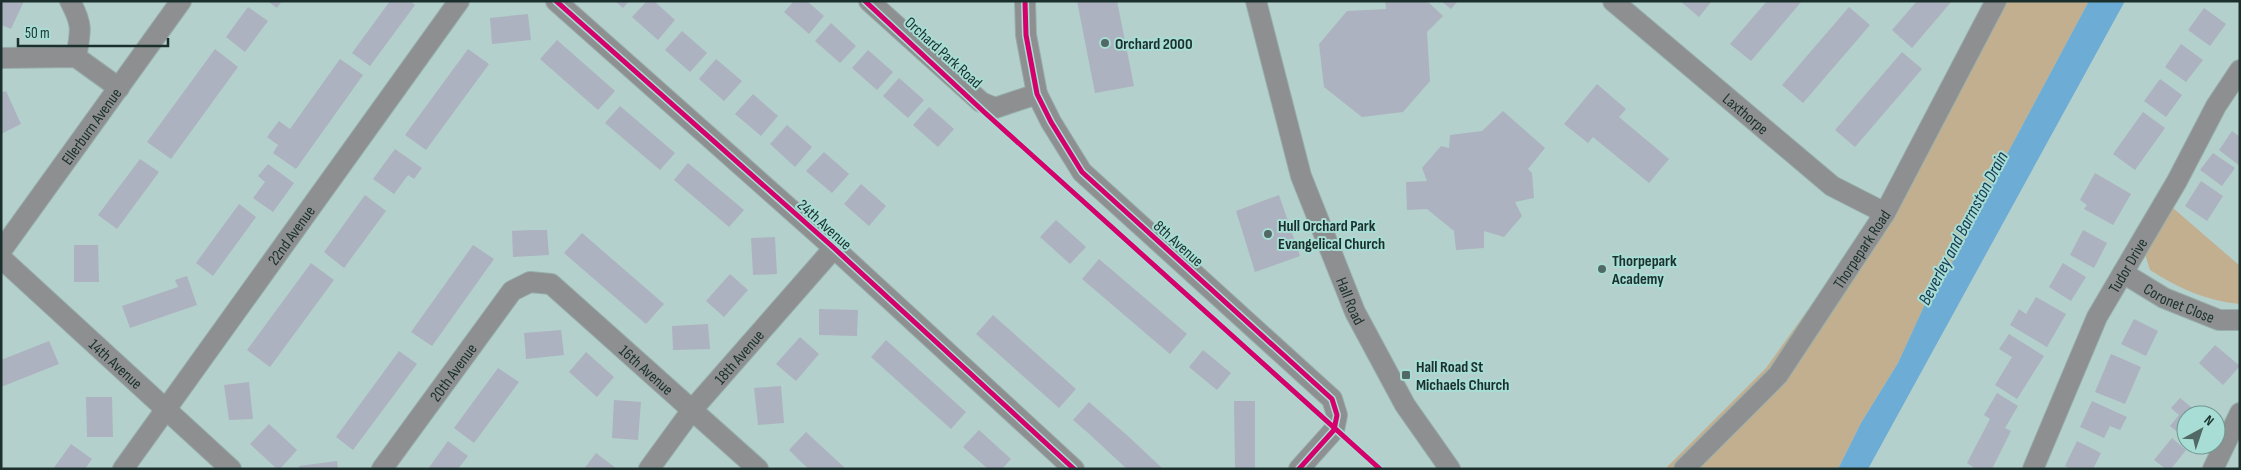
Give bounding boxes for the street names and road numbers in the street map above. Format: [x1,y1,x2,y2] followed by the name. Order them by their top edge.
[900,13,986,93] street label: Orchard Park Road
[58,85,126,169] street label: Ellerburn Avenue
[1718,90,1772,139] street label: Laxthorpe
[793,196,855,254] street label: 24th Avenue
[265,203,320,269] street label: 22nd Avenue
[1830,207,1895,293] street label: Thorpepark Road
[1149,217,1207,271] street label: 8th Avenue
[2105,235,2152,297] street label: Tudor Drive
[1331,275,1368,328] street label: Hall Road
[2140,280,2217,328] street label: Coronet Close
[711,326,769,389] street label: 18th Avenue
[84,335,146,394] street label: 14th Avenue
[426,340,481,406] street label: 20th Avenue
[615,342,677,400] street label: 16th Avenue

